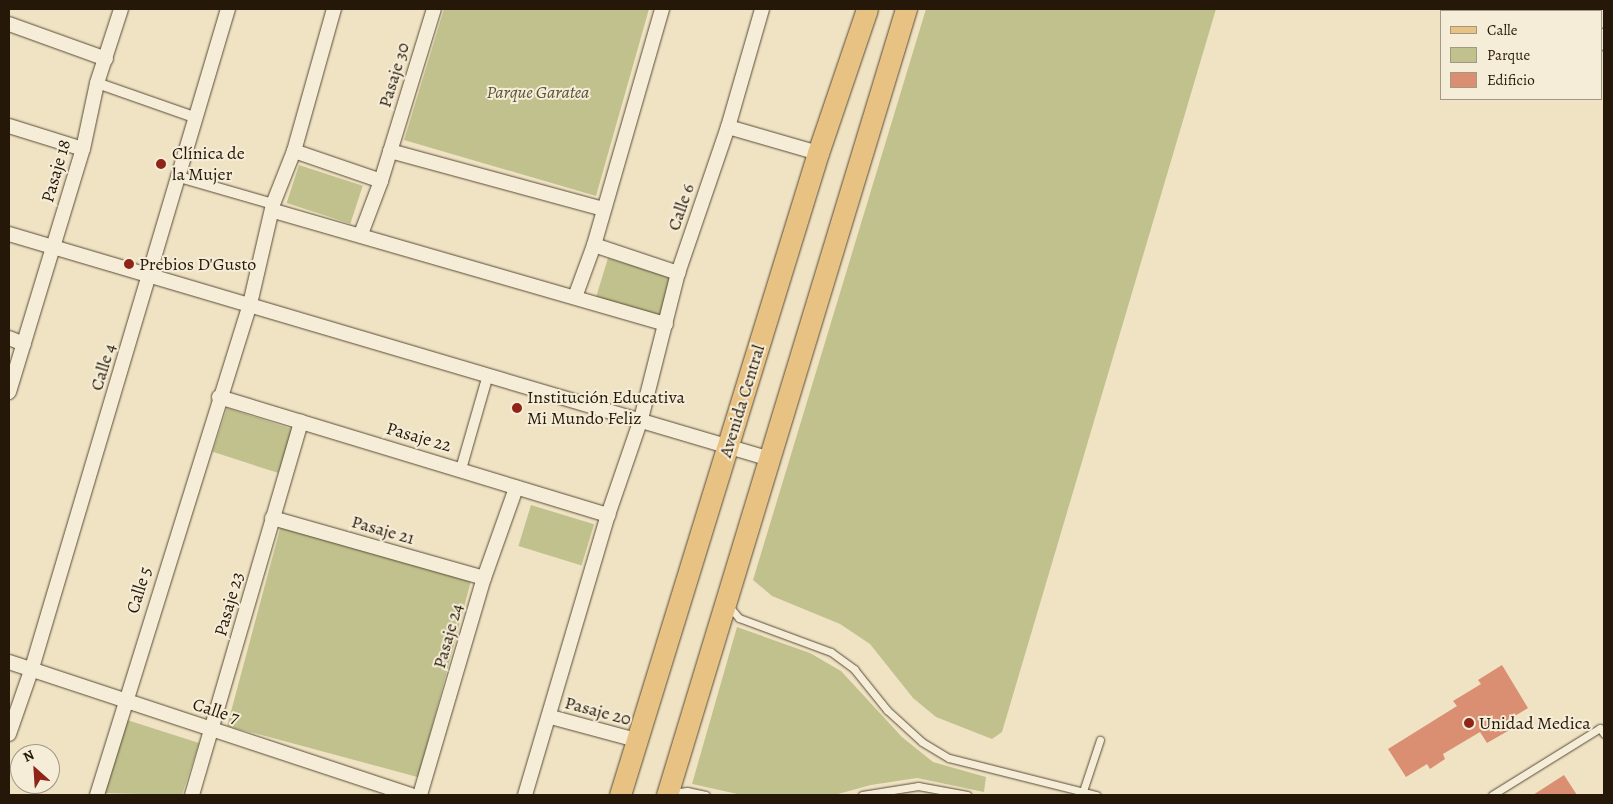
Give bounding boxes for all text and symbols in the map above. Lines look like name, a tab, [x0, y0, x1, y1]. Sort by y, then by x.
legend	[1440, 10, 1603, 100]
text: Calle	[1487, 20, 1517, 40]
street label: Pasaje 30	[374, 40, 414, 110]
text: Parque	[1487, 45, 1530, 65]
text: Edificio	[1487, 70, 1535, 90]
park label: Parque Garatea	[487, 81, 589, 103]
street label: Pasaje 18	[37, 137, 75, 205]
place label: Clínica de la Mujer	[172, 143, 245, 186]
marker: Clínica de la Mujer	[154, 157, 168, 171]
street label: Calle 6	[663, 181, 699, 233]
place label: Prebios D'Gusto	[139, 253, 256, 275]
marker: Prebios D'Gusto	[123, 258, 135, 270]
street label: Calle 4	[86, 341, 120, 393]
street label: Avenida Central	[715, 342, 769, 460]
place label: Institución Educativa Mi Mundo Feliz	[527, 387, 685, 429]
marker: Institución Educativa Mi Mundo Feliz	[511, 402, 523, 414]
street label: Pasaje 22	[384, 417, 454, 457]
street label: Pasaje 21	[349, 511, 417, 549]
street label: Calle 5	[122, 564, 156, 616]
street label: Pasaje 23	[210, 569, 248, 639]
street label: Pasaje 24	[428, 601, 468, 671]
street label: Pasaje 20	[562, 692, 634, 730]
street label: Calle 7	[190, 693, 242, 729]
place label: Unidad Medica	[1479, 712, 1591, 734]
marker: Unidad Medica	[1463, 717, 1475, 729]
north arrow	[10, 744, 60, 794]
text: N	[20, 745, 37, 767]

